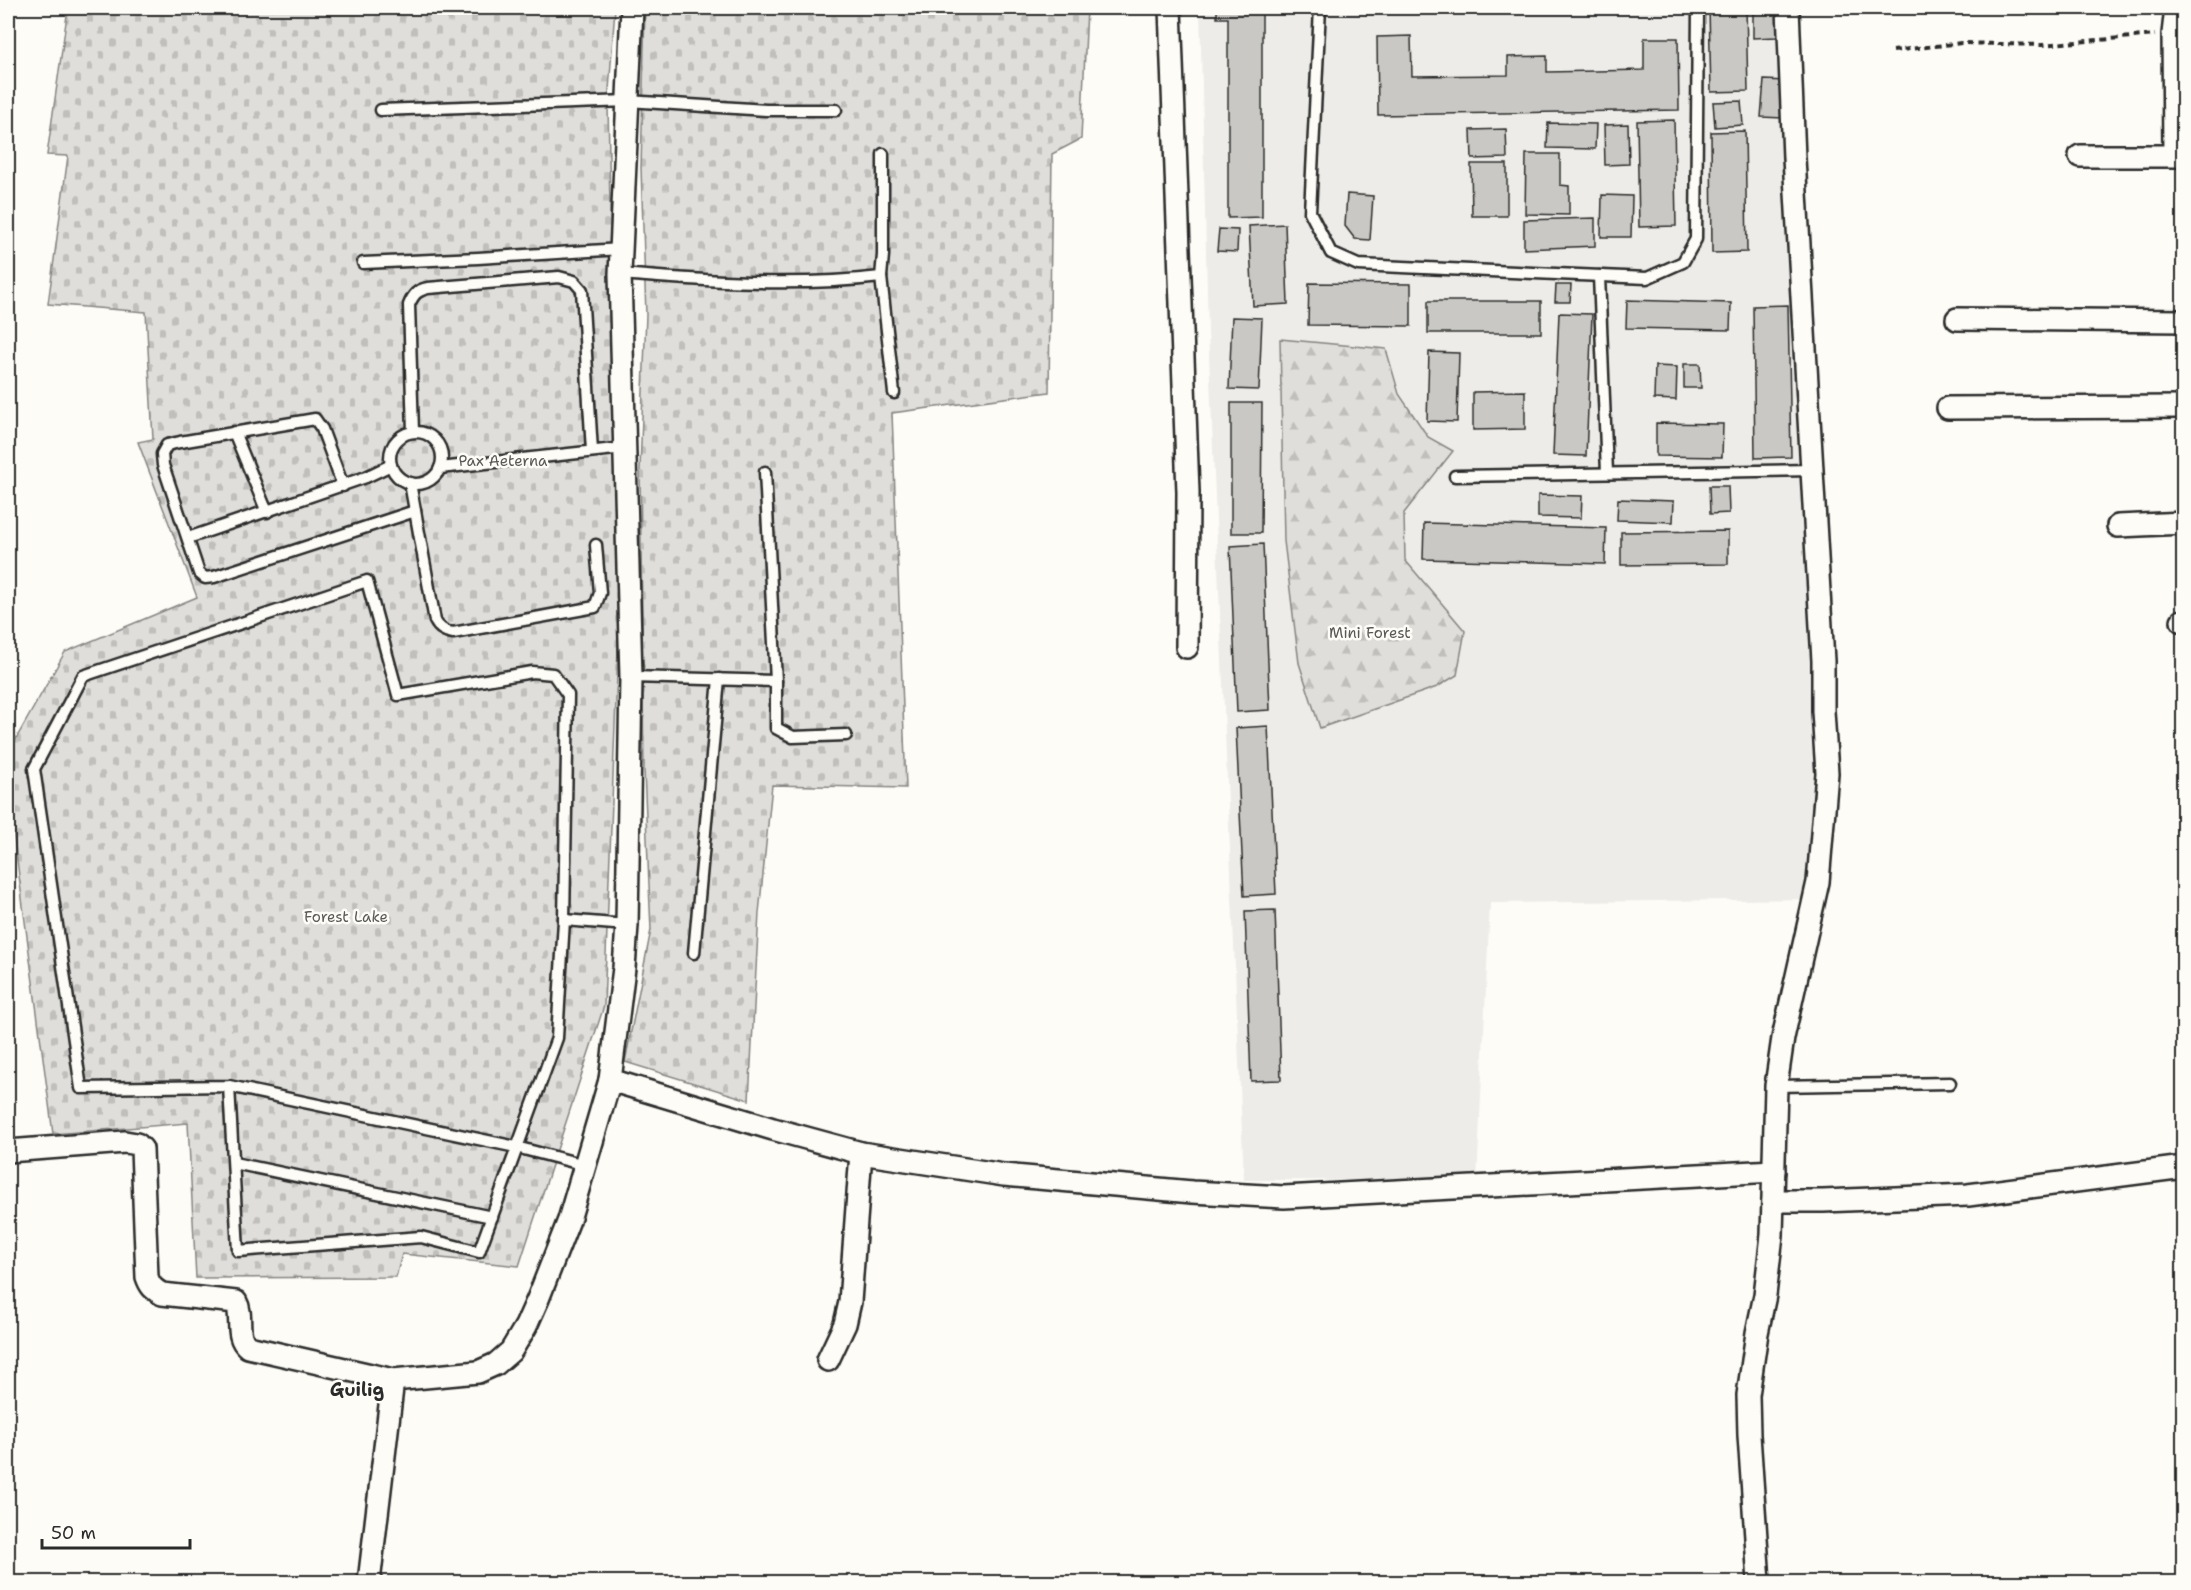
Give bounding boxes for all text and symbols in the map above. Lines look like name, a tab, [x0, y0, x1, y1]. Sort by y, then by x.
park label: Pax Aeterna	[459, 451, 548, 471]
park label: Mini Forest	[1329, 623, 1411, 643]
park label: Forest Lake	[304, 907, 388, 927]
district label: Guilig	[330, 1378, 385, 1402]
scale bar	[42, 1512, 190, 1550]
text: 50 m	[51, 1521, 96, 1545]

